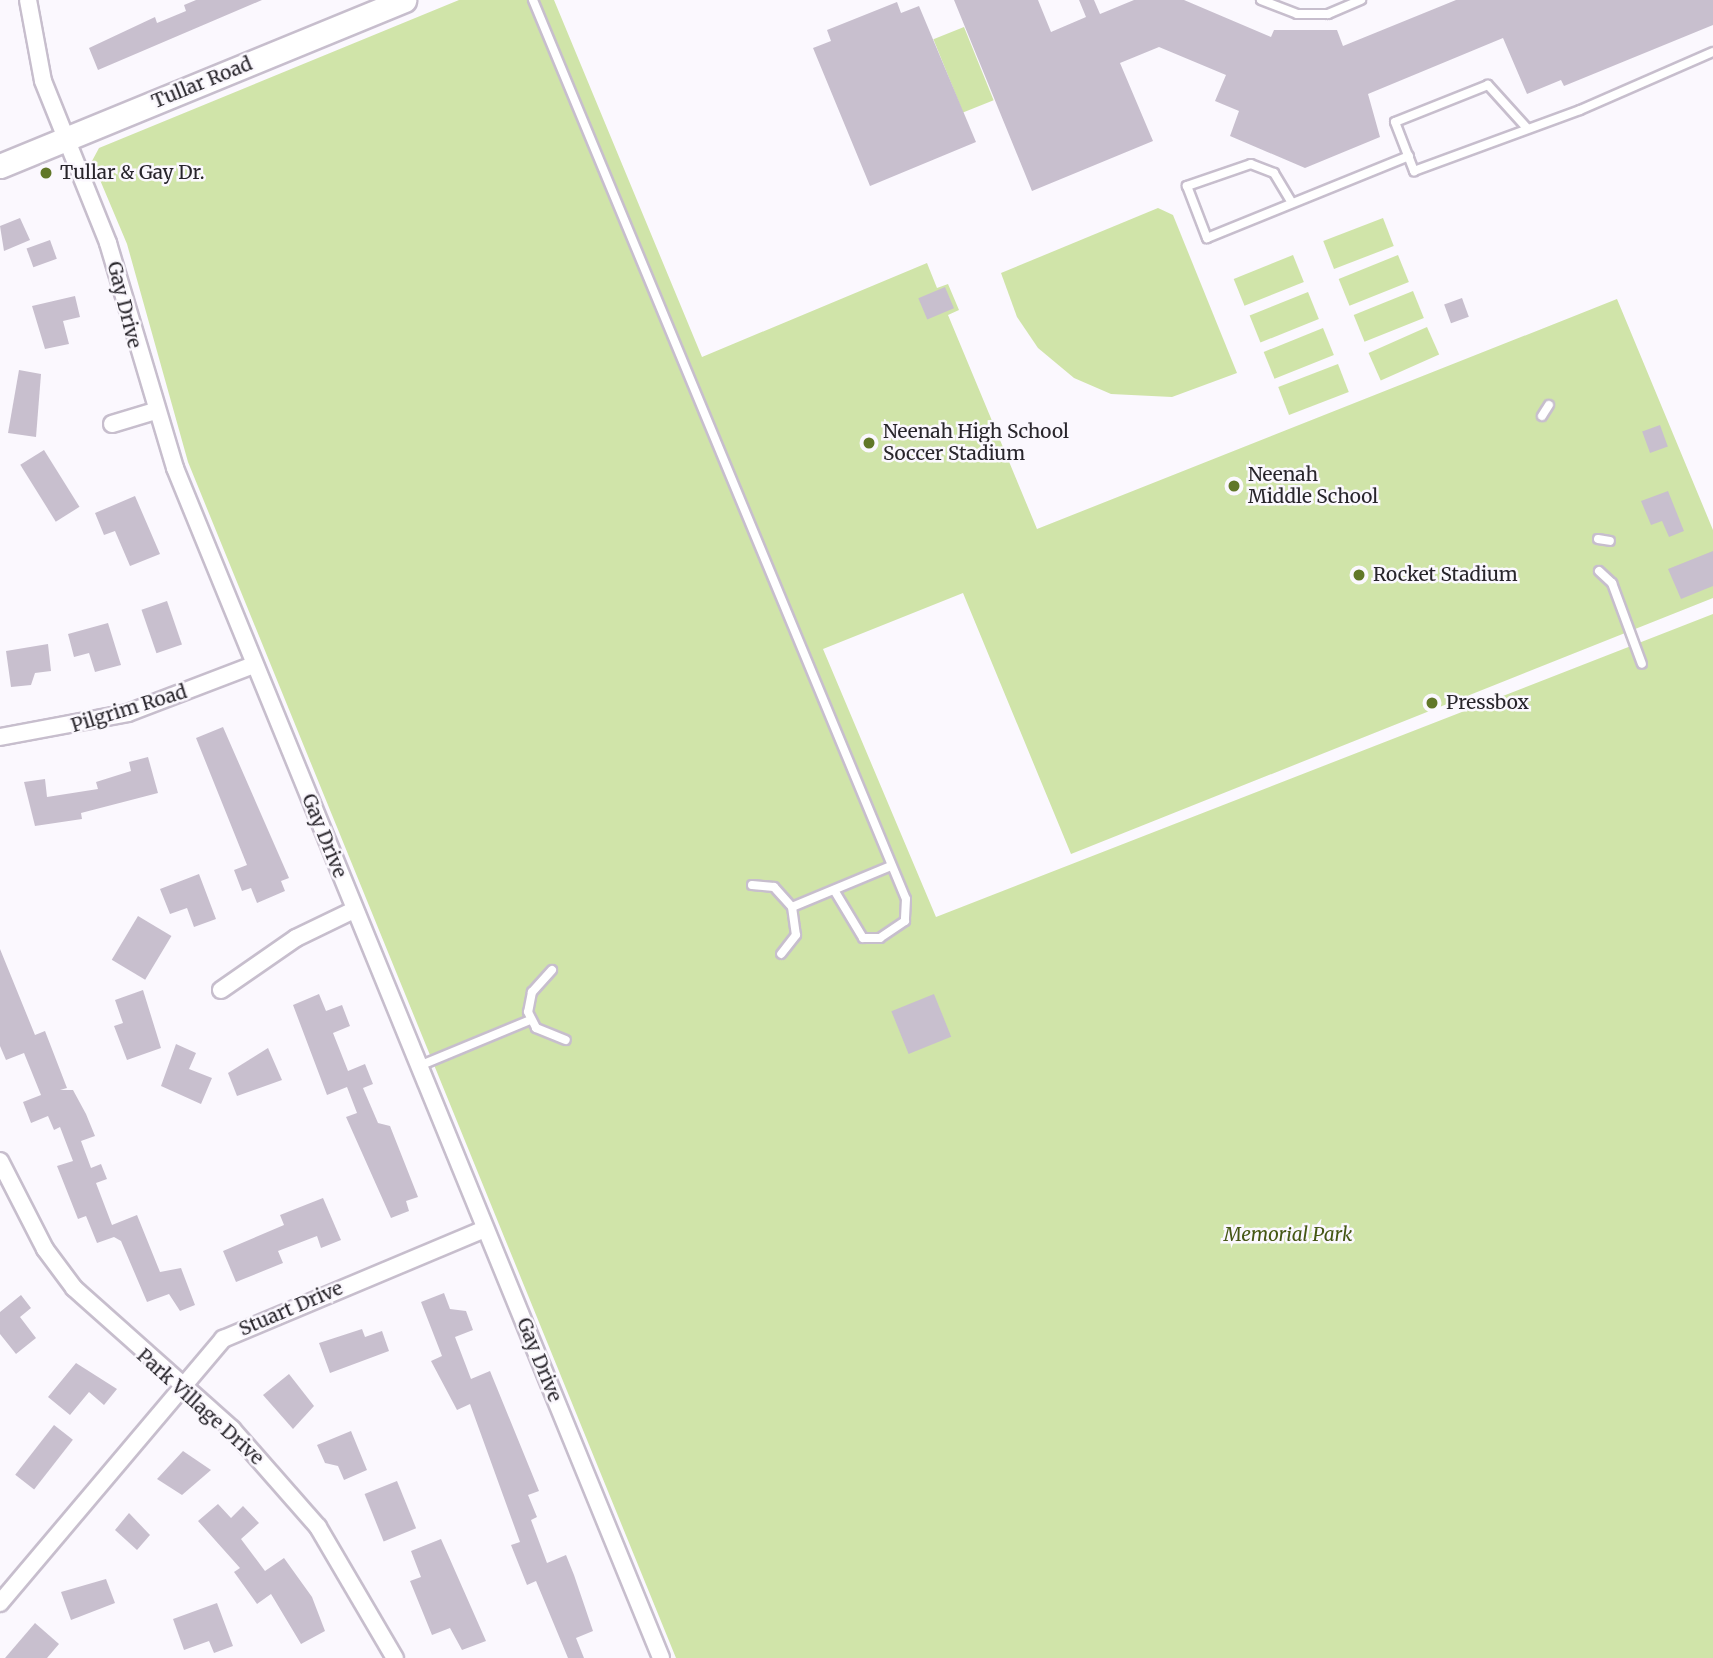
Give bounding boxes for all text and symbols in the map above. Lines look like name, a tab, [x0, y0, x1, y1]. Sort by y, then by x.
street label: Tullar Road	[149, 53, 255, 113]
place label: Tullar & Gay Dr.	[60, 162, 205, 184]
marker: Tullar & Gay Dr.	[38, 165, 54, 181]
street label: Gay Drive	[102, 259, 146, 351]
place label: Neenah High School Soccer Stadium	[883, 421, 1069, 465]
marker: Neenah High School Soccer Stadium	[861, 435, 877, 451]
place label: Neenah Middle School	[1248, 464, 1378, 508]
marker: Neenah Middle School	[1226, 478, 1242, 494]
place label: Rocket Stadium	[1373, 564, 1518, 586]
marker: Rocket Stadium	[1351, 567, 1367, 583]
street label: Pilgrim Road	[68, 681, 190, 737]
place label: Pressbox	[1446, 692, 1529, 714]
marker: Pressbox	[1424, 695, 1440, 711]
street label: Gay Drive	[297, 791, 351, 881]
park label: Memorial Park	[1224, 1224, 1352, 1246]
street label: Stuart Drive	[236, 1277, 346, 1341]
street label: Gay Drive	[512, 1315, 566, 1405]
street label: Park Village Drive	[132, 1344, 268, 1470]

